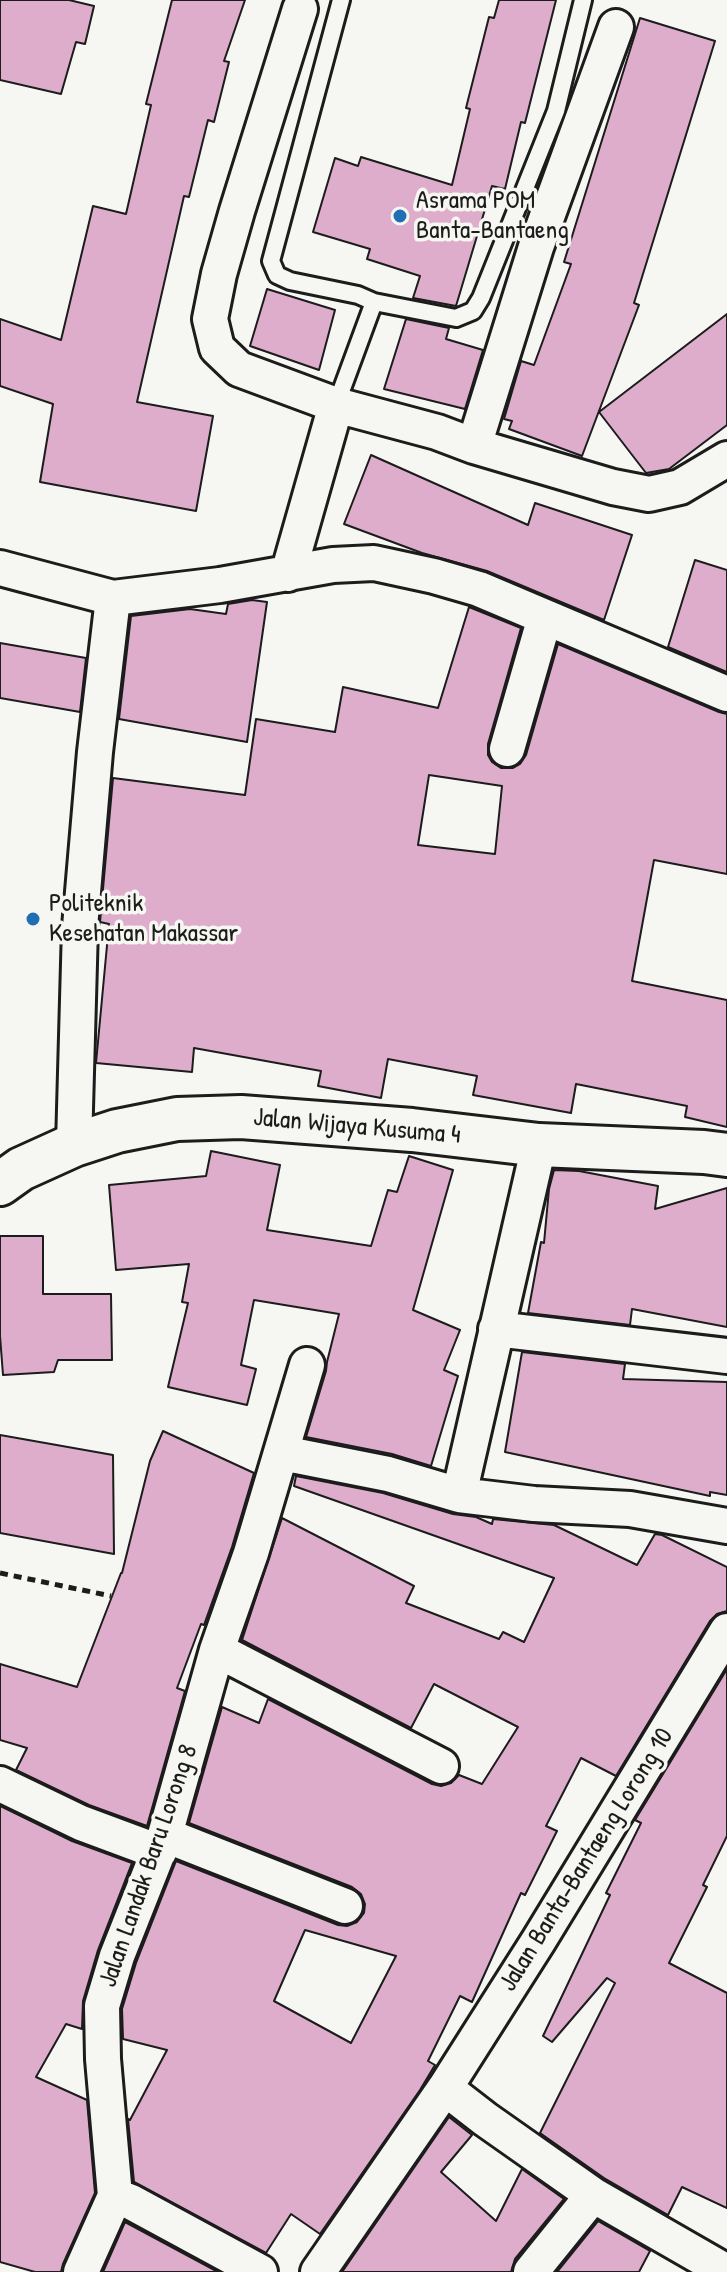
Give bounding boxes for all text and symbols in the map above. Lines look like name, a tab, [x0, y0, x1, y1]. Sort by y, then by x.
place label: Asrama POM Banta-Bantaeng	[416, 185, 569, 246]
marker: Asrama POM Banta-Bantaeng	[391, 207, 409, 225]
place label: Politeknik Kesehatan Makassar	[49, 888, 238, 950]
marker: Politeknik Kesehatan Makassar	[24, 910, 42, 928]
street label: Jalan Wijaya Kusuma 4	[252, 1102, 462, 1152]
street label: Jalan Banta-Bantaeng Lorong 10	[493, 1723, 681, 1997]
street label: Jalan Landak Baru Lorong 8	[93, 1741, 205, 1991]

